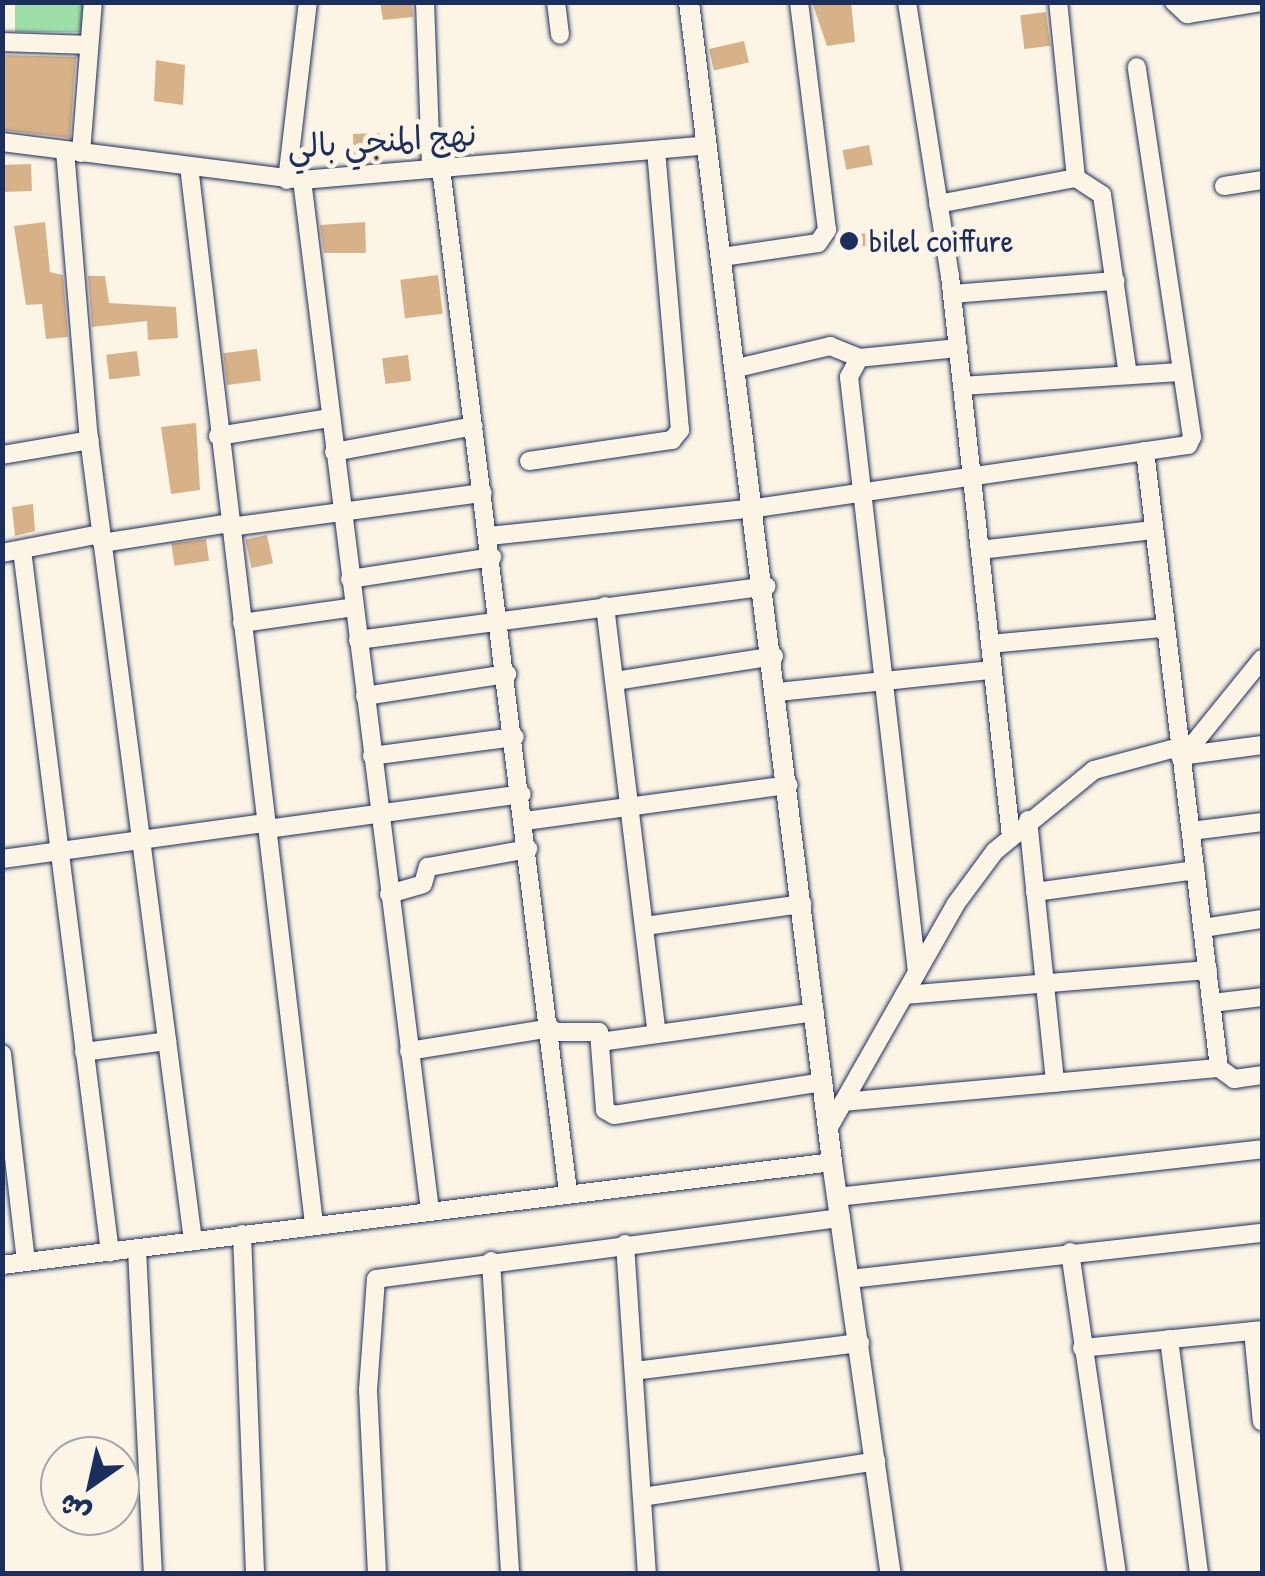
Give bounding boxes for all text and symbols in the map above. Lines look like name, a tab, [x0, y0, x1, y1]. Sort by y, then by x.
street label: نهج المنجي بالي	[286, 115, 478, 167]
place label: bilel coiffure	[869, 222, 1014, 260]
marker: bilel coiffure	[838, 230, 860, 252]
north arrow	[40, 1436, 140, 1536]
text: ش	[51, 1485, 98, 1534]

